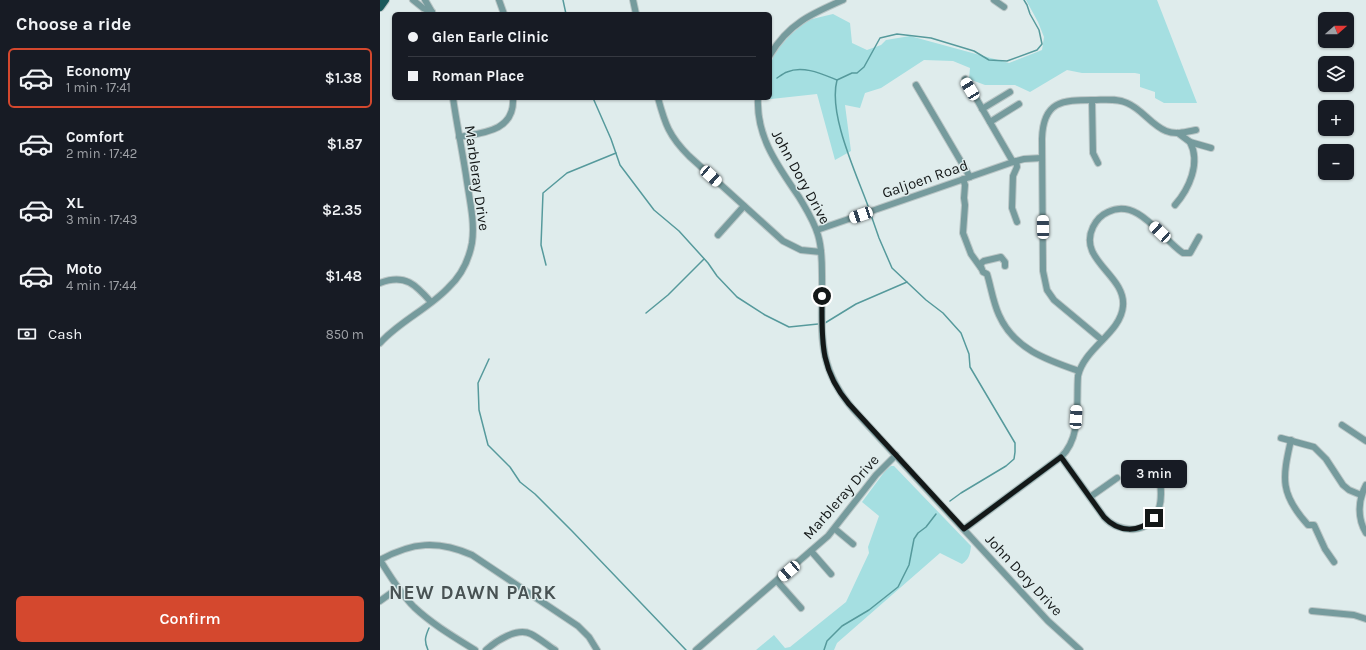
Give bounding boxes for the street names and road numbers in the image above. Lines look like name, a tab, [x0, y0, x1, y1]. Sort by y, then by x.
street label: Marbleray Drive	[461, 124, 493, 232]
street label: John Dory Drive	[768, 127, 834, 227]
street label: Galjoen Road	[880, 156, 970, 202]
street label: Marbleray Drive	[799, 451, 883, 543]
street label: John Dory Drive	[982, 530, 1066, 620]

